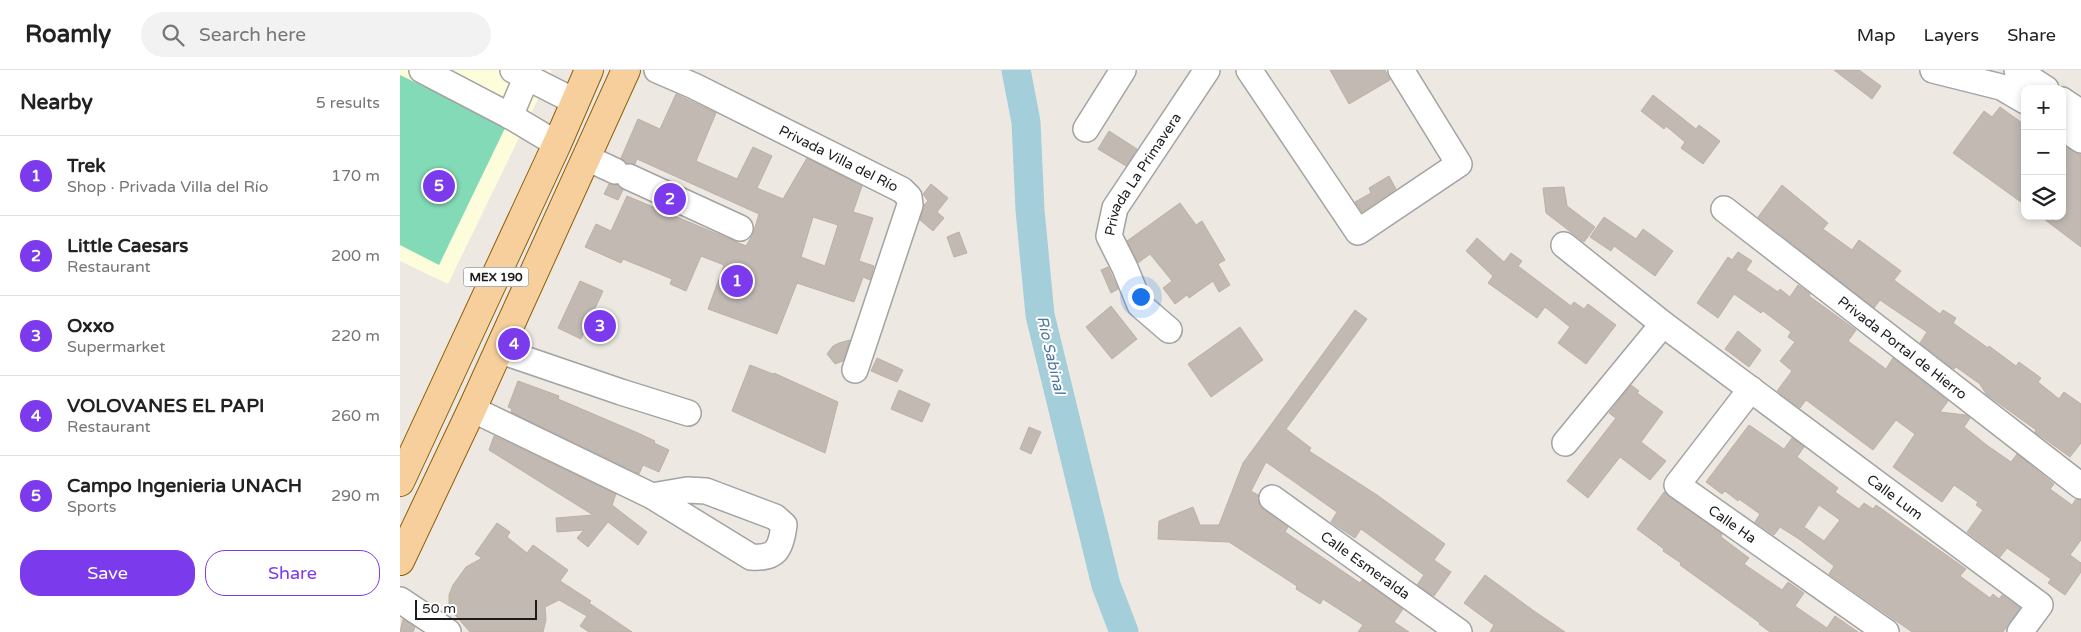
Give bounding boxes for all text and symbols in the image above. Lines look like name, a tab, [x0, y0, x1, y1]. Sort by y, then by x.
search box	[141, 12, 491, 57]
text: Roamly	[25, 20, 111, 49]
icon: search	[159, 21, 187, 49]
text: Search here	[199, 24, 306, 46]
text: Map	[1857, 24, 1896, 46]
text: Layers	[1924, 24, 1979, 46]
text: Share	[2007, 24, 2056, 46]
map controls	[2021, 85, 2066, 220]
button: +	[2021, 85, 2066, 130]
text: Nearby	[20, 90, 93, 115]
text: 5 results	[316, 93, 380, 113]
street label: Privada La Primavera	[1101, 110, 1185, 237]
street label: Privada Villa del Río	[776, 122, 901, 196]
button: −	[2021, 130, 2066, 175]
text: Trek	[67, 155, 106, 177]
text: 1	[31, 166, 41, 186]
text: 170 m	[331, 166, 380, 186]
pin: 5	[423, 167, 455, 205]
button: layers	[2021, 175, 2066, 220]
text: Shop · Privada Villa del Río	[67, 177, 269, 197]
pin: 2	[654, 180, 686, 218]
text: Little Caesars	[67, 235, 188, 257]
text: 2	[31, 246, 41, 266]
text: 200 m	[331, 246, 380, 266]
text: Restaurant	[67, 257, 151, 277]
pin: 1	[721, 262, 753, 300]
road number: MEX 190	[464, 268, 528, 286]
your location	[1128, 284, 1154, 310]
street label: Privada Portal de Hierro	[1834, 293, 1970, 403]
pin: 3	[584, 307, 616, 345]
water label: Río Sabinal	[1033, 314, 1069, 398]
text: Oxxo	[67, 315, 114, 337]
pin: 4	[498, 325, 530, 363]
text: 3	[31, 326, 41, 346]
text: 220 m	[331, 326, 380, 346]
text: Supermarket	[67, 337, 165, 357]
text: VOLOVANES EL PAPI	[67, 395, 264, 417]
text: 4	[31, 406, 41, 426]
text: 260 m	[331, 406, 380, 426]
text: Restaurant	[67, 417, 151, 437]
street label: Calle Lum	[1863, 471, 1926, 524]
text: Campo Ingenieria UNACH	[67, 475, 302, 497]
text: 5	[31, 486, 41, 506]
text: 290 m	[331, 486, 380, 506]
text: Sports	[67, 497, 116, 517]
street label: Calle Ha	[1705, 502, 1759, 547]
street label: Calle Esmeralda	[1317, 528, 1413, 603]
button: Save	[20, 550, 195, 596]
button: Share	[205, 550, 380, 596]
scale bar	[415, 597, 538, 620]
text: 50 m	[422, 600, 456, 617]

